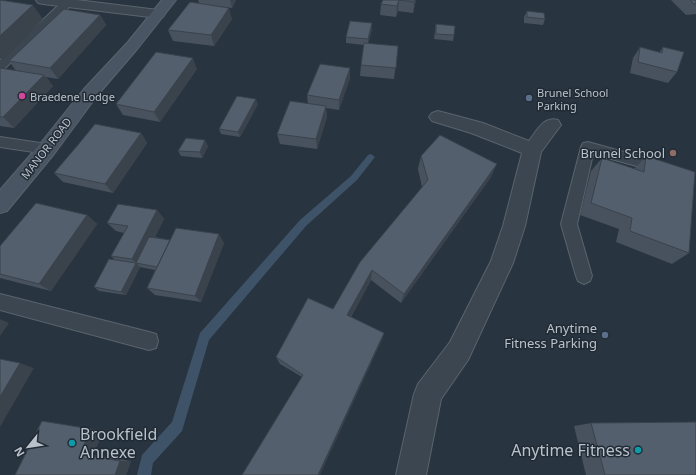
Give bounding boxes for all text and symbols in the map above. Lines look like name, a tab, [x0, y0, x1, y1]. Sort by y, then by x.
place label: Brunel School Parking	[537, 85, 608, 113]
place label: Braedene Lodge	[30, 89, 115, 104]
marker: Braedene Lodge	[17, 91, 27, 101]
marker: Brunel School Parking	[524, 93, 534, 103]
street label: MANOR ROAD	[17, 114, 75, 182]
place label: Brunel School	[581, 144, 665, 162]
marker: Brunel School	[668, 148, 678, 158]
place label: Anytime Fitness Parking	[504, 319, 597, 352]
marker: Anytime Fitness Parking	[600, 330, 610, 340]
place label: Brookfield Annexe	[80, 423, 157, 463]
north arrow	[8, 427, 48, 467]
marker: Brookfield Annexe	[67, 438, 77, 448]
place label: Anytime Fitness	[511, 439, 630, 461]
text: N	[10, 445, 28, 460]
marker: Anytime Fitness	[633, 445, 643, 455]

